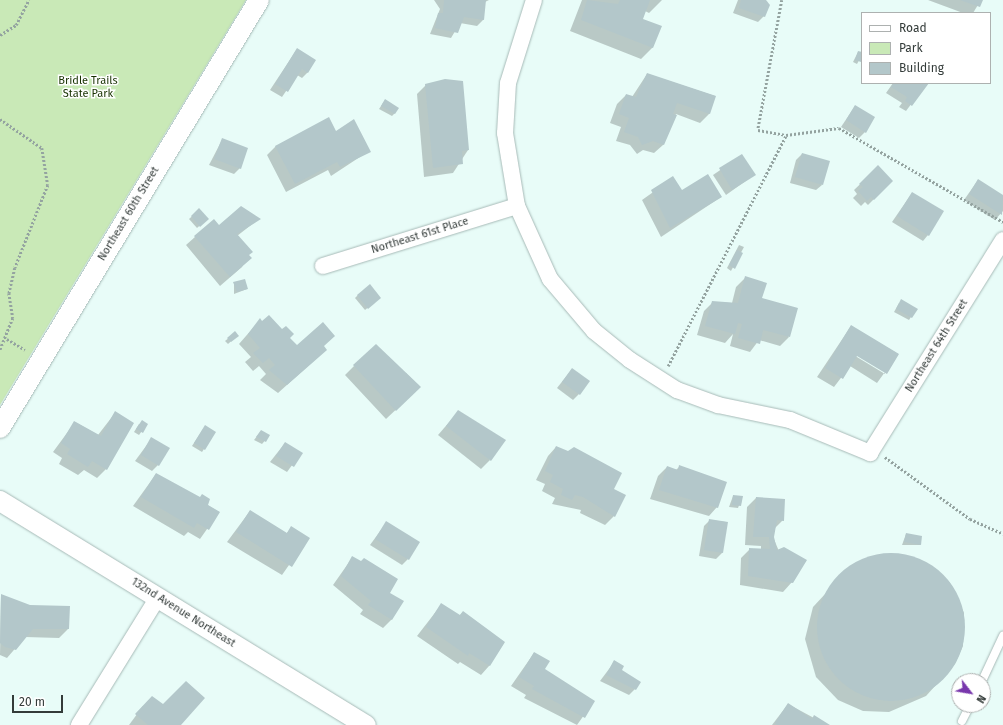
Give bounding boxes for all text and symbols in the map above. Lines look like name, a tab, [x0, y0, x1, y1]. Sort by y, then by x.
legend	[861, 12, 991, 84]
text: Road	[899, 21, 927, 35]
text: Park	[899, 41, 923, 55]
text: Building	[899, 61, 944, 75]
park label: Bridle Trails State Park	[58, 75, 118, 101]
street label: Northeast 60th Street	[96, 165, 162, 263]
street label: Northeast 61st Place	[370, 215, 470, 257]
street label: Northeast 64th Street	[903, 297, 971, 395]
street label: 132nd Avenue Northeast	[128, 575, 238, 651]
north arrow	[951, 673, 991, 713]
scale bar	[14, 687, 65, 713]
text: N	[973, 692, 988, 705]
text: 20 m	[19, 695, 45, 709]

